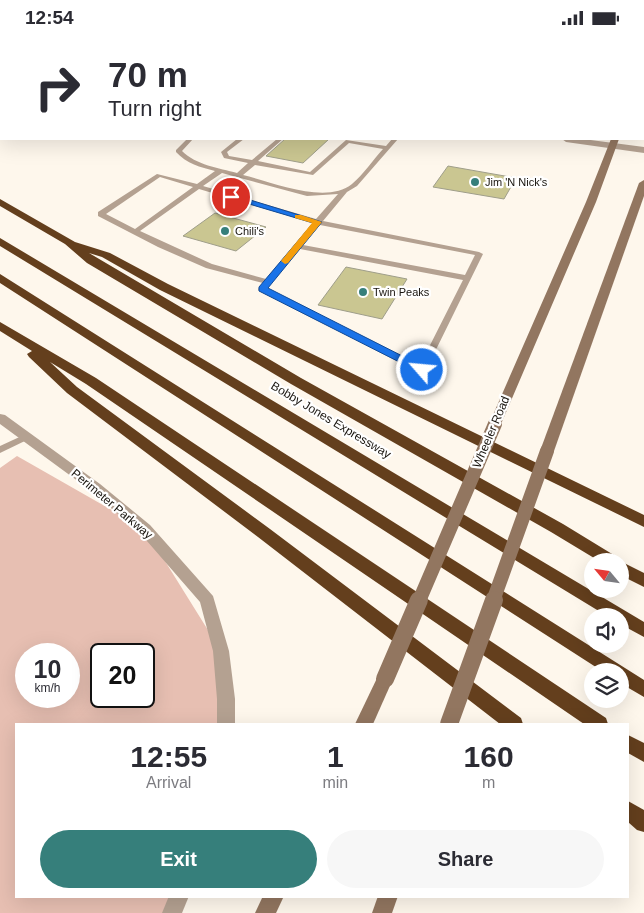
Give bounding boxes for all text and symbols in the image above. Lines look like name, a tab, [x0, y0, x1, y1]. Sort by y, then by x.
text: 12:54	[25, 7, 74, 28]
icon: right	[25, 55, 90, 120]
text: 70 m	[108, 55, 188, 94]
text: Turn right	[108, 96, 201, 121]
pin	[210, 176, 252, 218]
marker: Jim 'N Nick's	[469, 176, 481, 188]
place label: Jim 'N Nick's	[485, 176, 548, 188]
icon: arrive	[217, 183, 245, 211]
marker: Chili's	[219, 225, 231, 237]
place label: Chili's	[235, 225, 264, 237]
marker: Twin Peaks	[357, 286, 369, 298]
place label: Twin Peaks	[373, 286, 430, 298]
position arrow	[395, 343, 447, 395]
street label: Bobby Jones Expressway	[269, 379, 393, 461]
street label: Wheeler Road	[470, 394, 512, 470]
street label: Perimeter Parkway	[69, 466, 155, 542]
north arrow	[584, 553, 629, 597]
map controls	[584, 553, 629, 708]
button: sound	[584, 608, 629, 653]
speed limit sign: 20	[90, 643, 155, 708]
text: 10	[34, 655, 61, 683]
button: layers	[584, 663, 629, 708]
text: km/h	[34, 681, 61, 695]
text: 12:55	[130, 740, 207, 773]
text: 1	[327, 740, 344, 773]
text: 160	[464, 740, 514, 773]
text: Arrival	[146, 774, 191, 791]
text: min	[322, 774, 348, 791]
text: m	[482, 774, 495, 791]
button: Exit	[40, 830, 317, 888]
button: Share	[327, 830, 604, 888]

